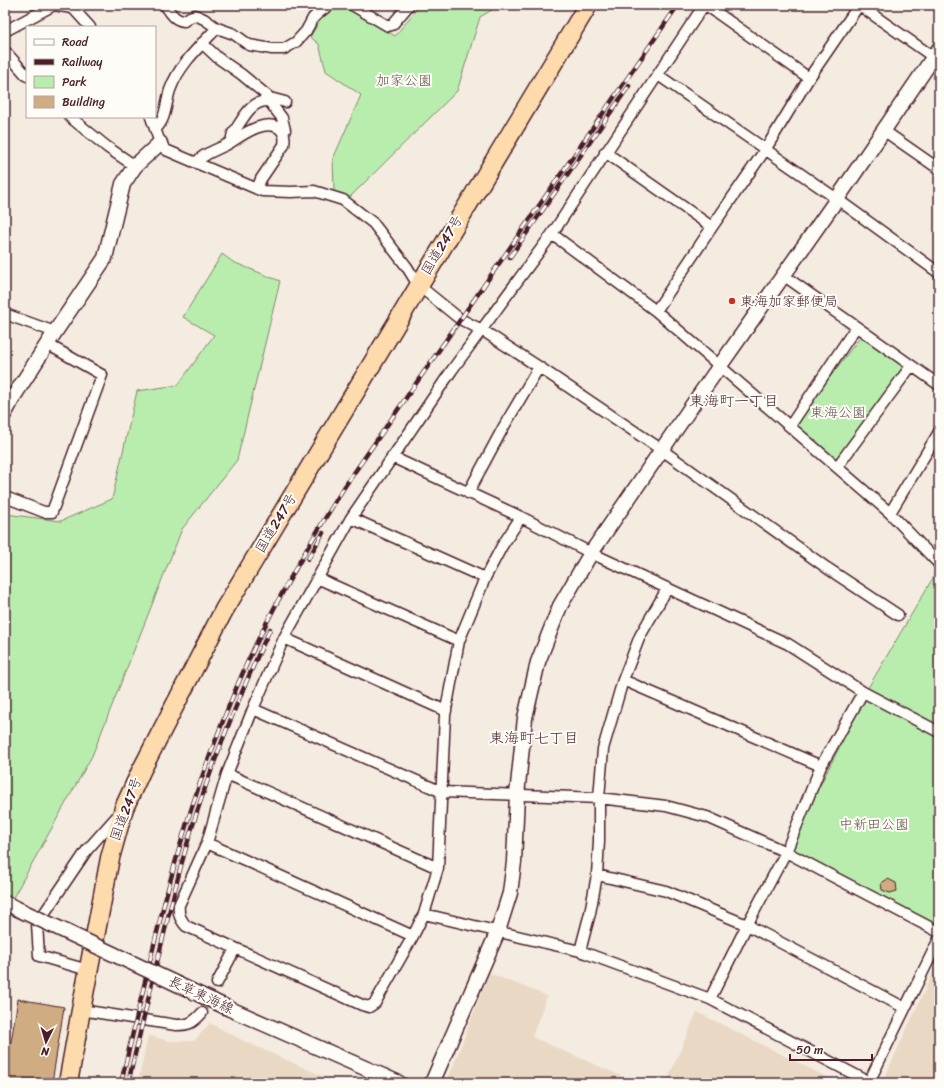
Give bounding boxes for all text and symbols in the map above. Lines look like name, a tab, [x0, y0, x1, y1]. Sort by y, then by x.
legend	[26, 26, 156, 118]
text: Road	[62, 31, 89, 53]
text: Railway	[62, 51, 103, 73]
park label: 加家公園	[376, 68, 432, 93]
text: Park	[62, 71, 87, 93]
text: Building	[62, 91, 105, 113]
street label: 国道247号	[414, 210, 470, 280]
place label: 東海加家郵便局	[740, 289, 838, 314]
marker: 東海加家郵便局	[727, 296, 737, 306]
district label: 東海町一丁目	[689, 388, 779, 414]
park label: 東海公園	[810, 400, 866, 425]
street label: 国道247号	[248, 488, 304, 558]
district label: 東海町七丁目	[489, 725, 579, 751]
street label: 国道247号	[103, 773, 149, 845]
park label: 中新田公園	[839, 812, 909, 837]
street label: 長草東海線	[164, 969, 238, 1021]
north arrow	[26, 1022, 66, 1062]
scale bar	[790, 1036, 872, 1062]
text: 50 m	[796, 1039, 823, 1061]
text: N	[40, 1042, 51, 1061]

